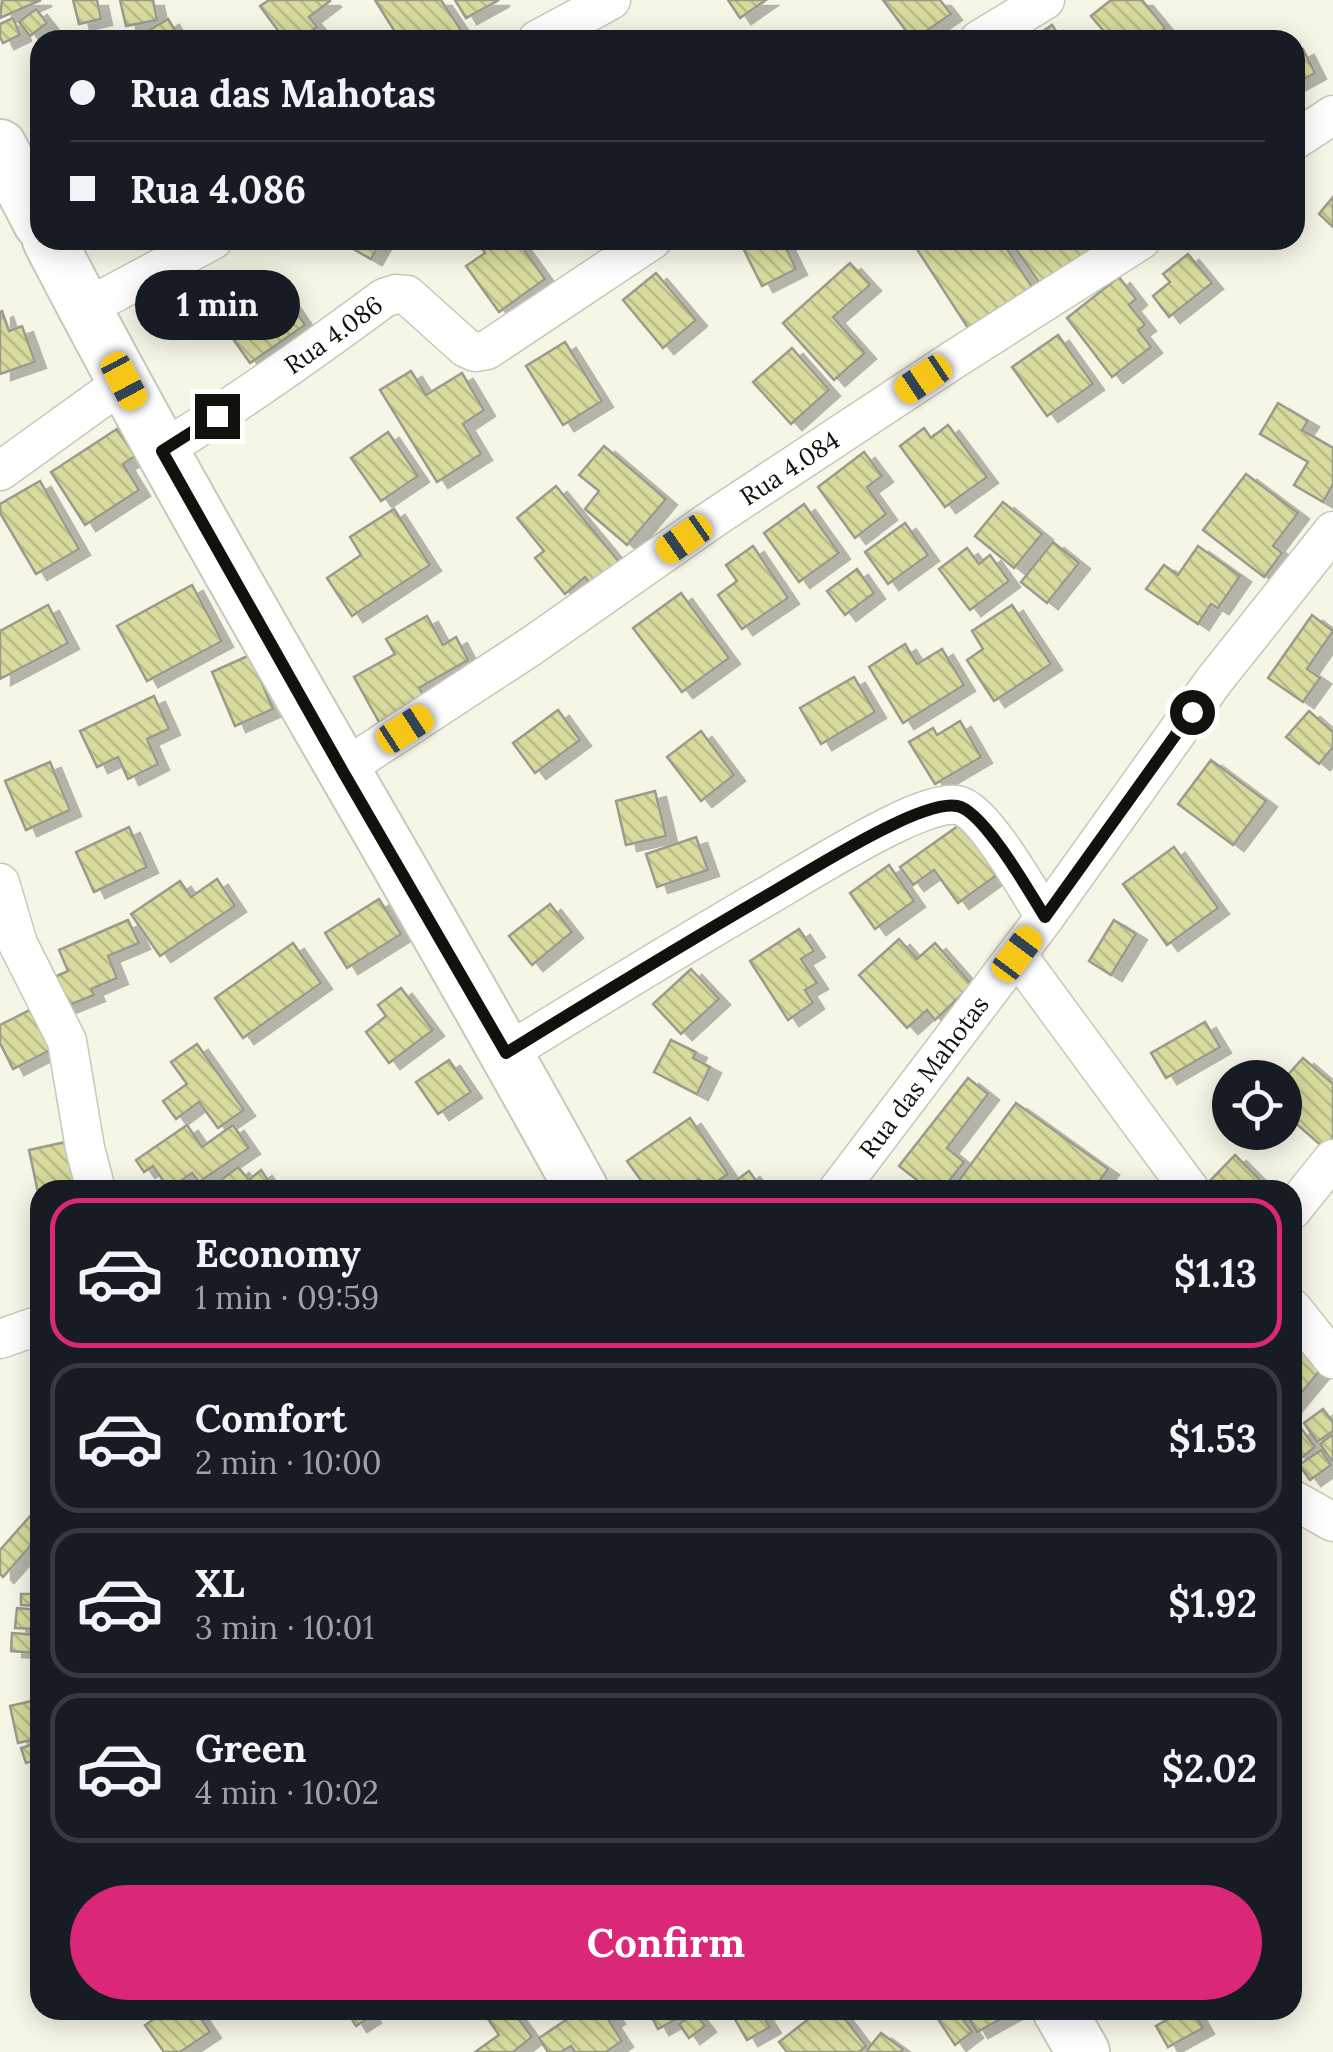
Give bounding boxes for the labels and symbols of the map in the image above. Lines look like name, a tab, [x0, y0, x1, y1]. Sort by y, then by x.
callout: 1 min	[134, 271, 300, 341]
street label: Rua 4.086	[278, 289, 389, 381]
car	[97, 347, 151, 415]
car	[890, 350, 956, 408]
route end	[195, 394, 240, 439]
street label: Rua 4.084	[734, 424, 845, 512]
car	[651, 510, 717, 568]
route start	[1170, 690, 1215, 735]
car	[372, 700, 438, 758]
car	[987, 921, 1047, 987]
street label: Rua das Mahotas	[852, 989, 996, 1165]

